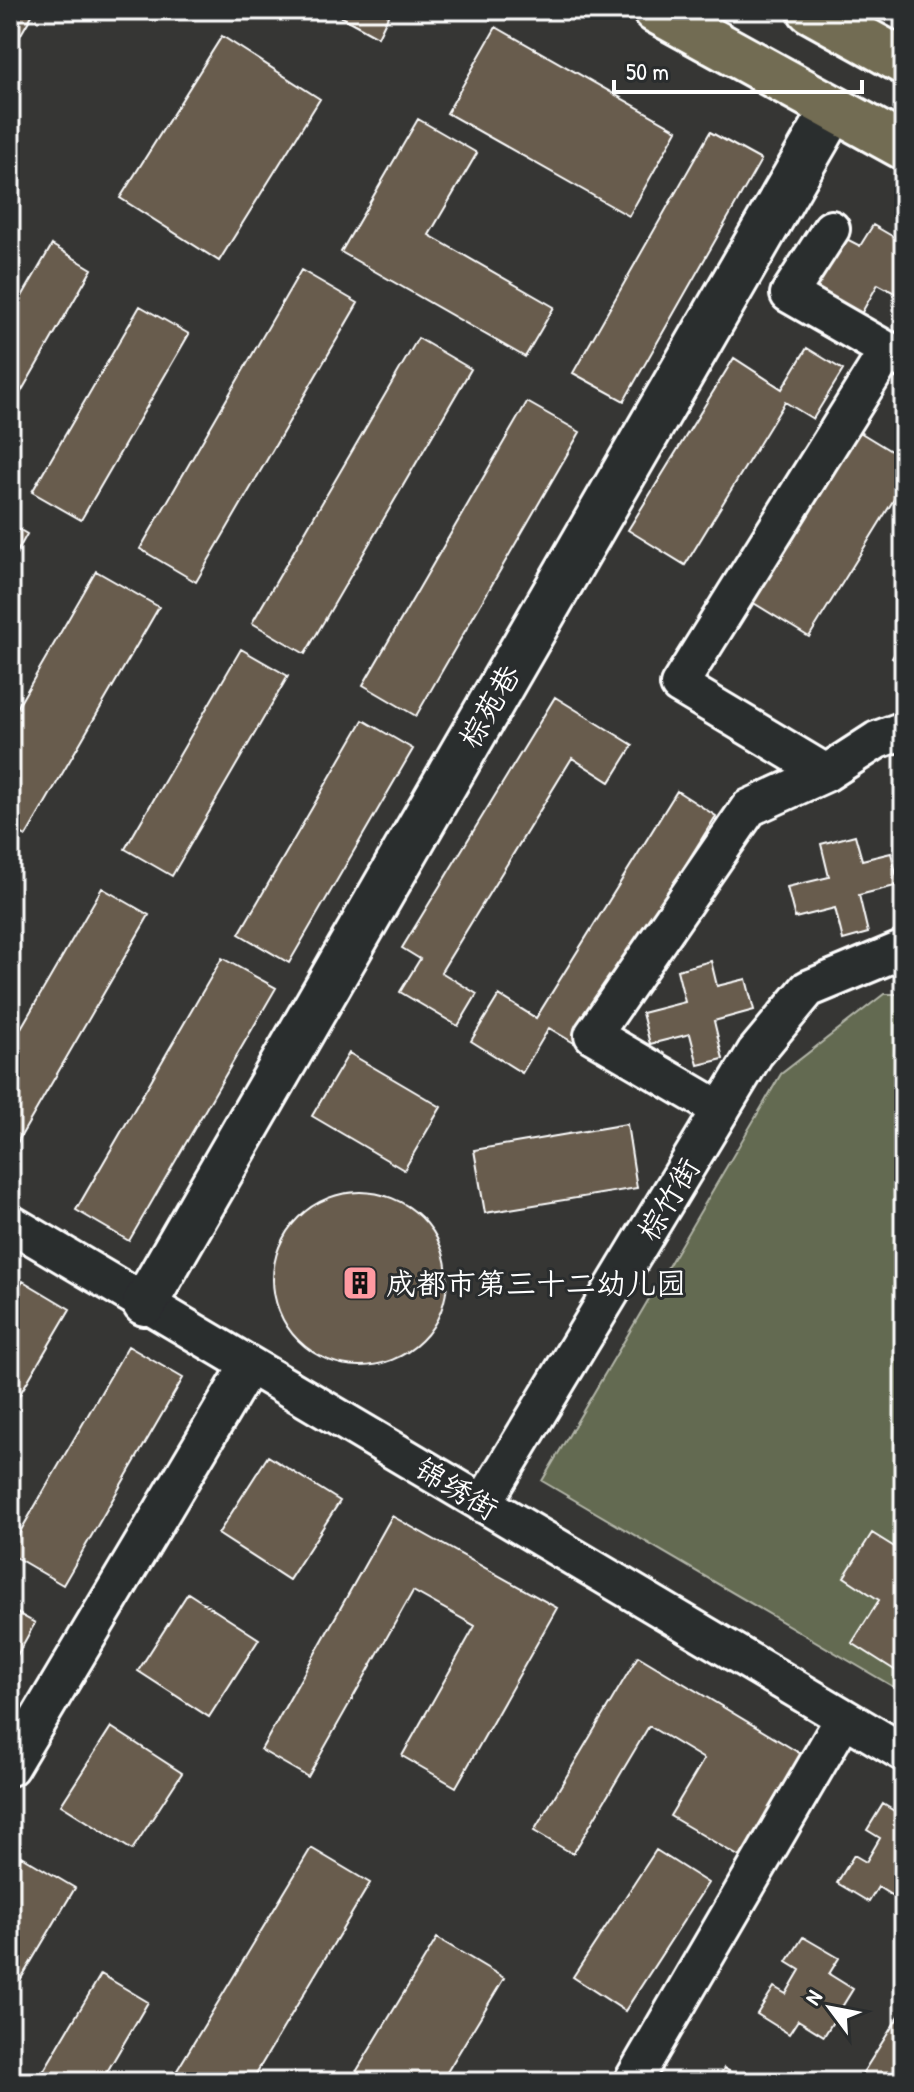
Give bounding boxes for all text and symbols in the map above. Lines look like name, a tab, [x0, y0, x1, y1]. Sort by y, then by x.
scale bar	[614, 44, 862, 94]
text: 50 m	[626, 55, 669, 87]
street label: 棕苑巷	[449, 657, 529, 755]
street label: 棕竹街	[628, 1150, 708, 1248]
place label: 成都市第三十二幼儿园	[386, 1263, 686, 1303]
building icon: 成都市第三十二幼儿园	[341, 1264, 379, 1302]
street label: 锦绣街	[408, 1448, 506, 1528]
north arrow	[790, 1968, 870, 2048]
text: N	[797, 1984, 829, 2010]

